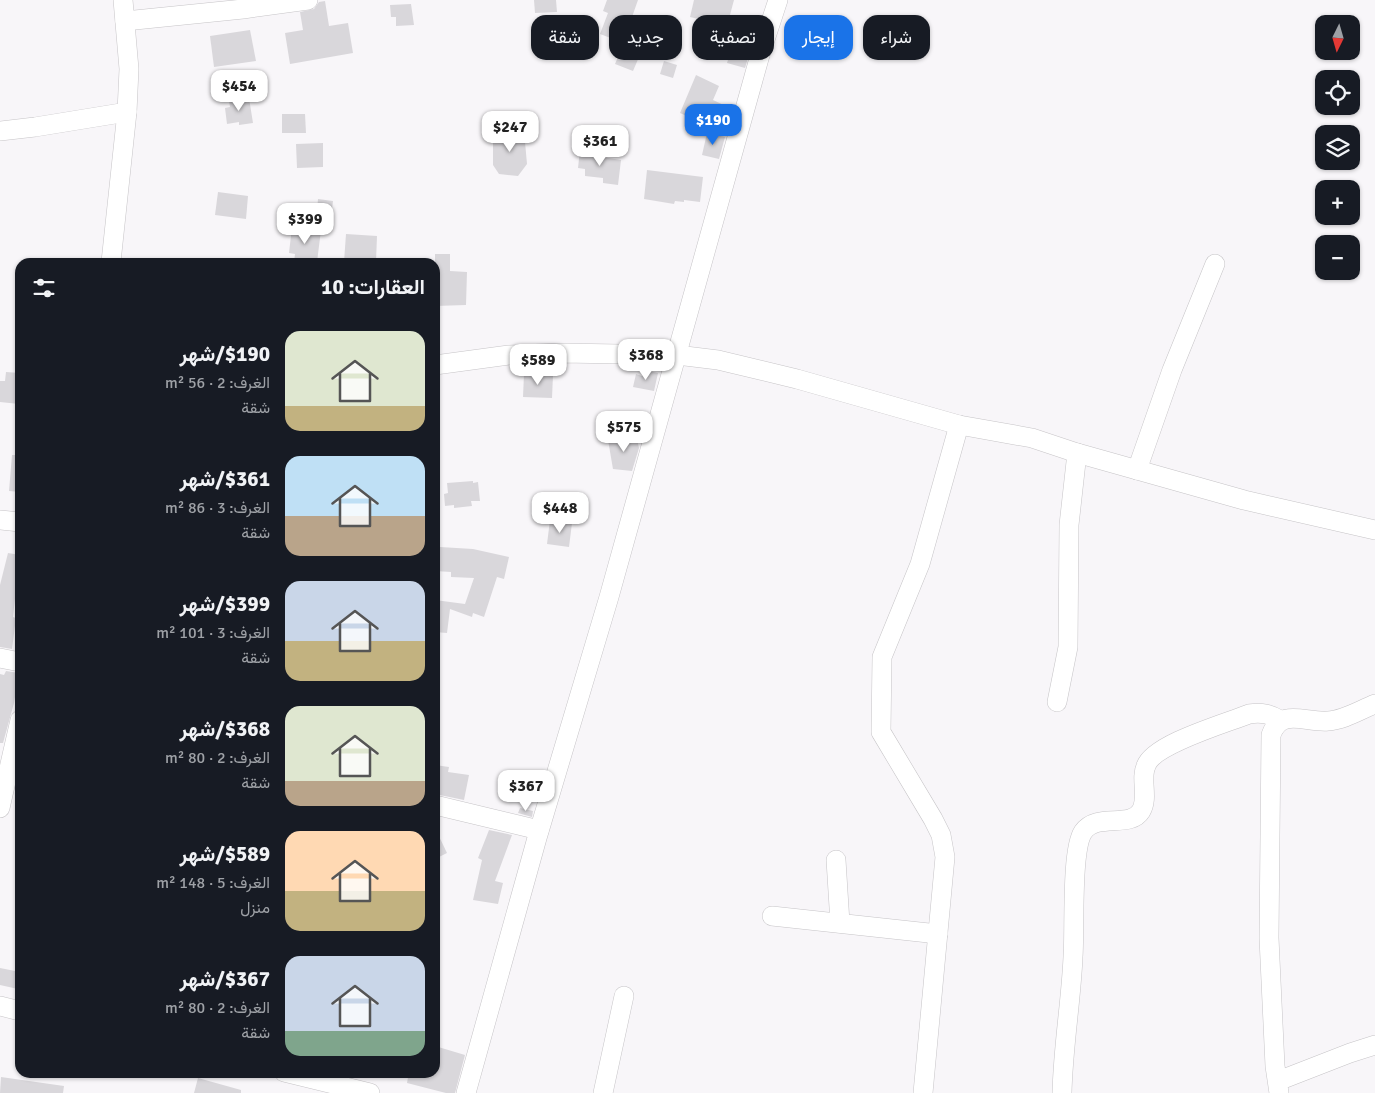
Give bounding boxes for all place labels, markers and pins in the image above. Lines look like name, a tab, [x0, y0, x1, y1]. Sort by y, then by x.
pin: $454	[209, 70, 269, 112]
pin: $190	[683, 104, 743, 146]
pin: $247	[480, 110, 540, 153]
pin: $361	[570, 124, 630, 167]
pin: $399	[275, 202, 335, 245]
pin: $368	[616, 338, 676, 381]
pin: $589	[508, 344, 568, 386]
pin: $575	[594, 410, 654, 453]
pin: $448	[530, 492, 590, 534]
pin: $367	[496, 770, 556, 812]

